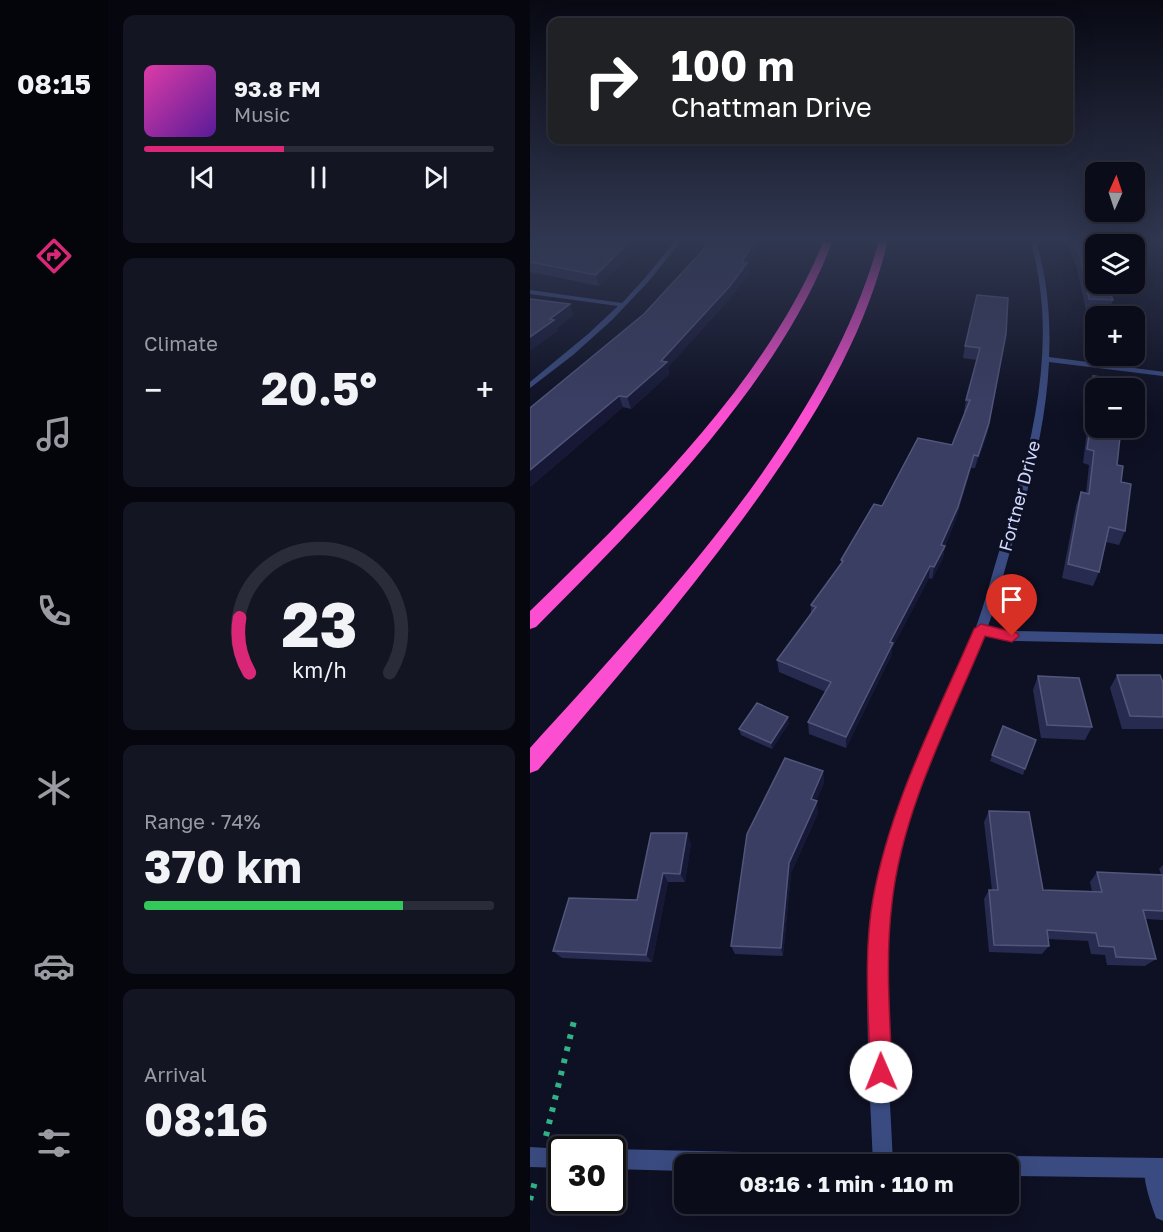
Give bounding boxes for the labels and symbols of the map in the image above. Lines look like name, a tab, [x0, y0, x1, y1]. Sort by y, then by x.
north arrow	[1085, 162, 1145, 222]
street label: Fortner Drive	[994, 438, 1044, 553]
pin	[986, 574, 1037, 636]
position arrow	[849, 1040, 913, 1104]
speed limit sign: 30	[548, 1136, 626, 1214]

